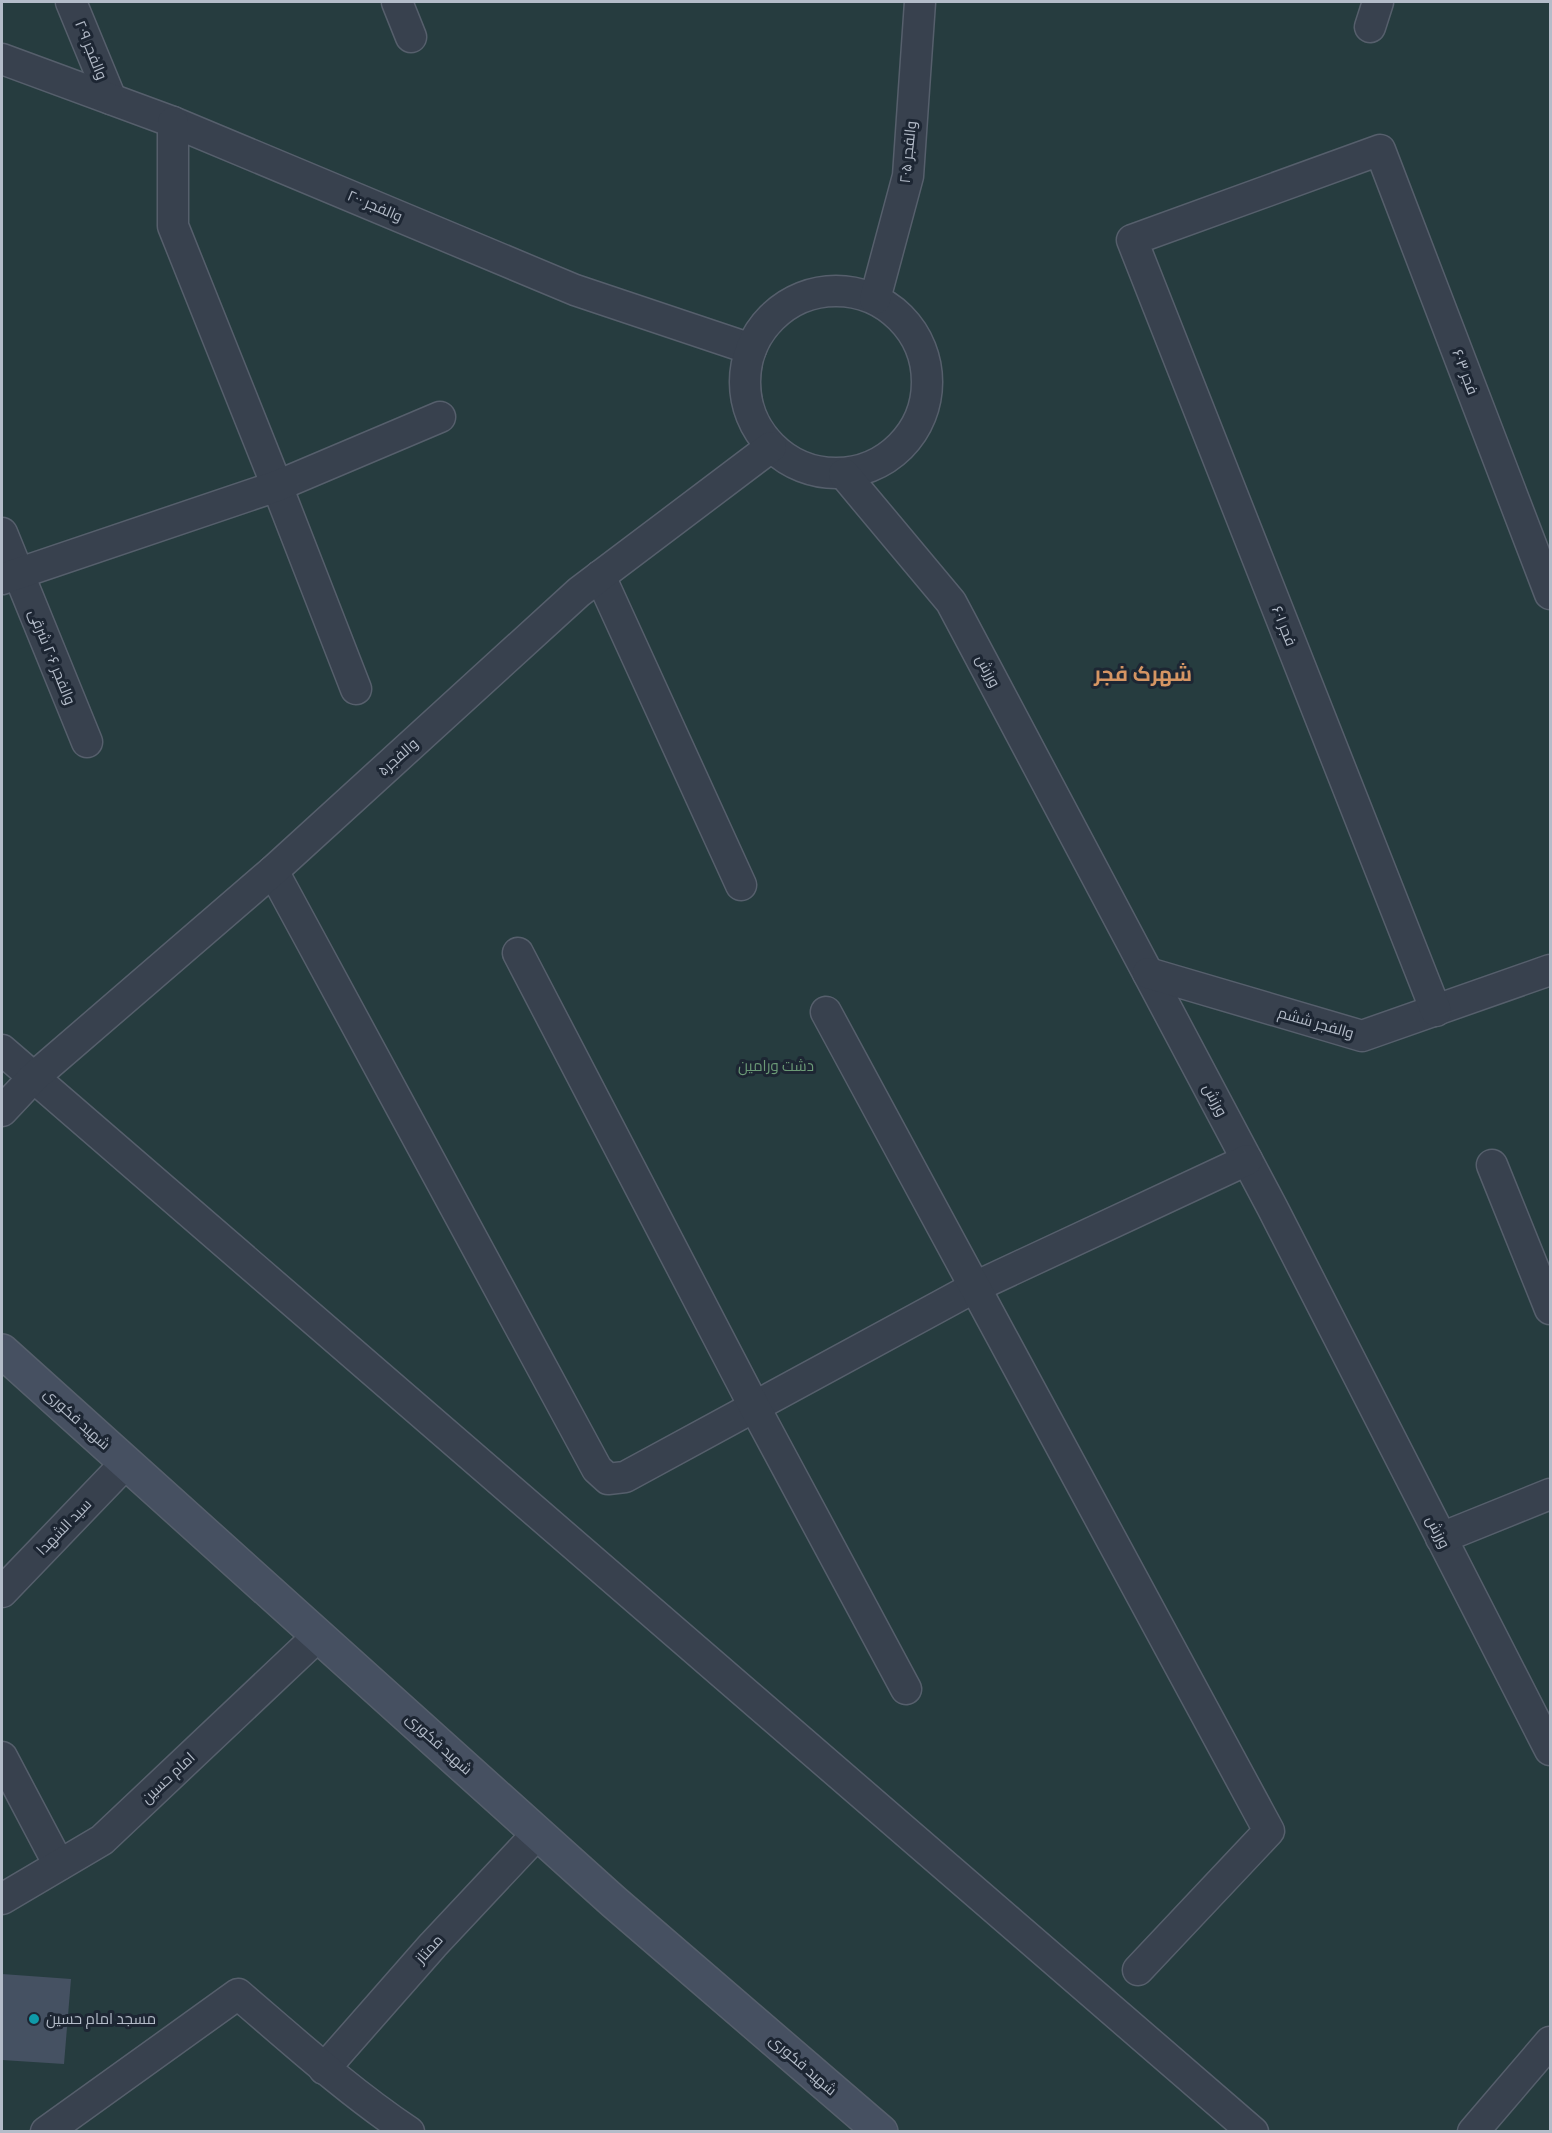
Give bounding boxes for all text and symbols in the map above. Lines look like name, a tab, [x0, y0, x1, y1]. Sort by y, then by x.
street label: والفجر ۲۰۹	[71, 18, 111, 82]
street label: والفجر ۲۰۵	[896, 120, 920, 184]
street label: والفجر ۲۰۰	[345, 186, 405, 226]
street label: فجر ۶۰۳	[1448, 347, 1482, 397]
street label: فجر ۶۰۱	[1268, 603, 1300, 649]
street label: والفجر ۲۰۶ شرقی	[24, 607, 79, 708]
street label: ورزش	[971, 652, 1004, 691]
district label: شهرک فجر	[1093, 662, 1192, 687]
street label: والفجر۵	[374, 734, 422, 780]
street label: والفجر ششم	[1276, 1004, 1356, 1043]
park label: دشت ورامین	[738, 1057, 814, 1076]
street label: ورزش	[1198, 1081, 1231, 1120]
street label: شهید فکوری	[39, 1384, 114, 1454]
street label: سید الشهدا	[33, 1495, 96, 1560]
street label: ورزش	[1421, 1513, 1454, 1552]
street label: شهید فکوری	[401, 1709, 476, 1779]
street label: امام حسین	[137, 1749, 199, 1808]
street label: ممتاز	[411, 1931, 447, 1968]
place label: مسجد امام حسین	[46, 2010, 156, 2029]
marker: مسجد امام حسین	[27, 2012, 41, 2026]
street label: شهید فکوری	[765, 2031, 840, 2100]

